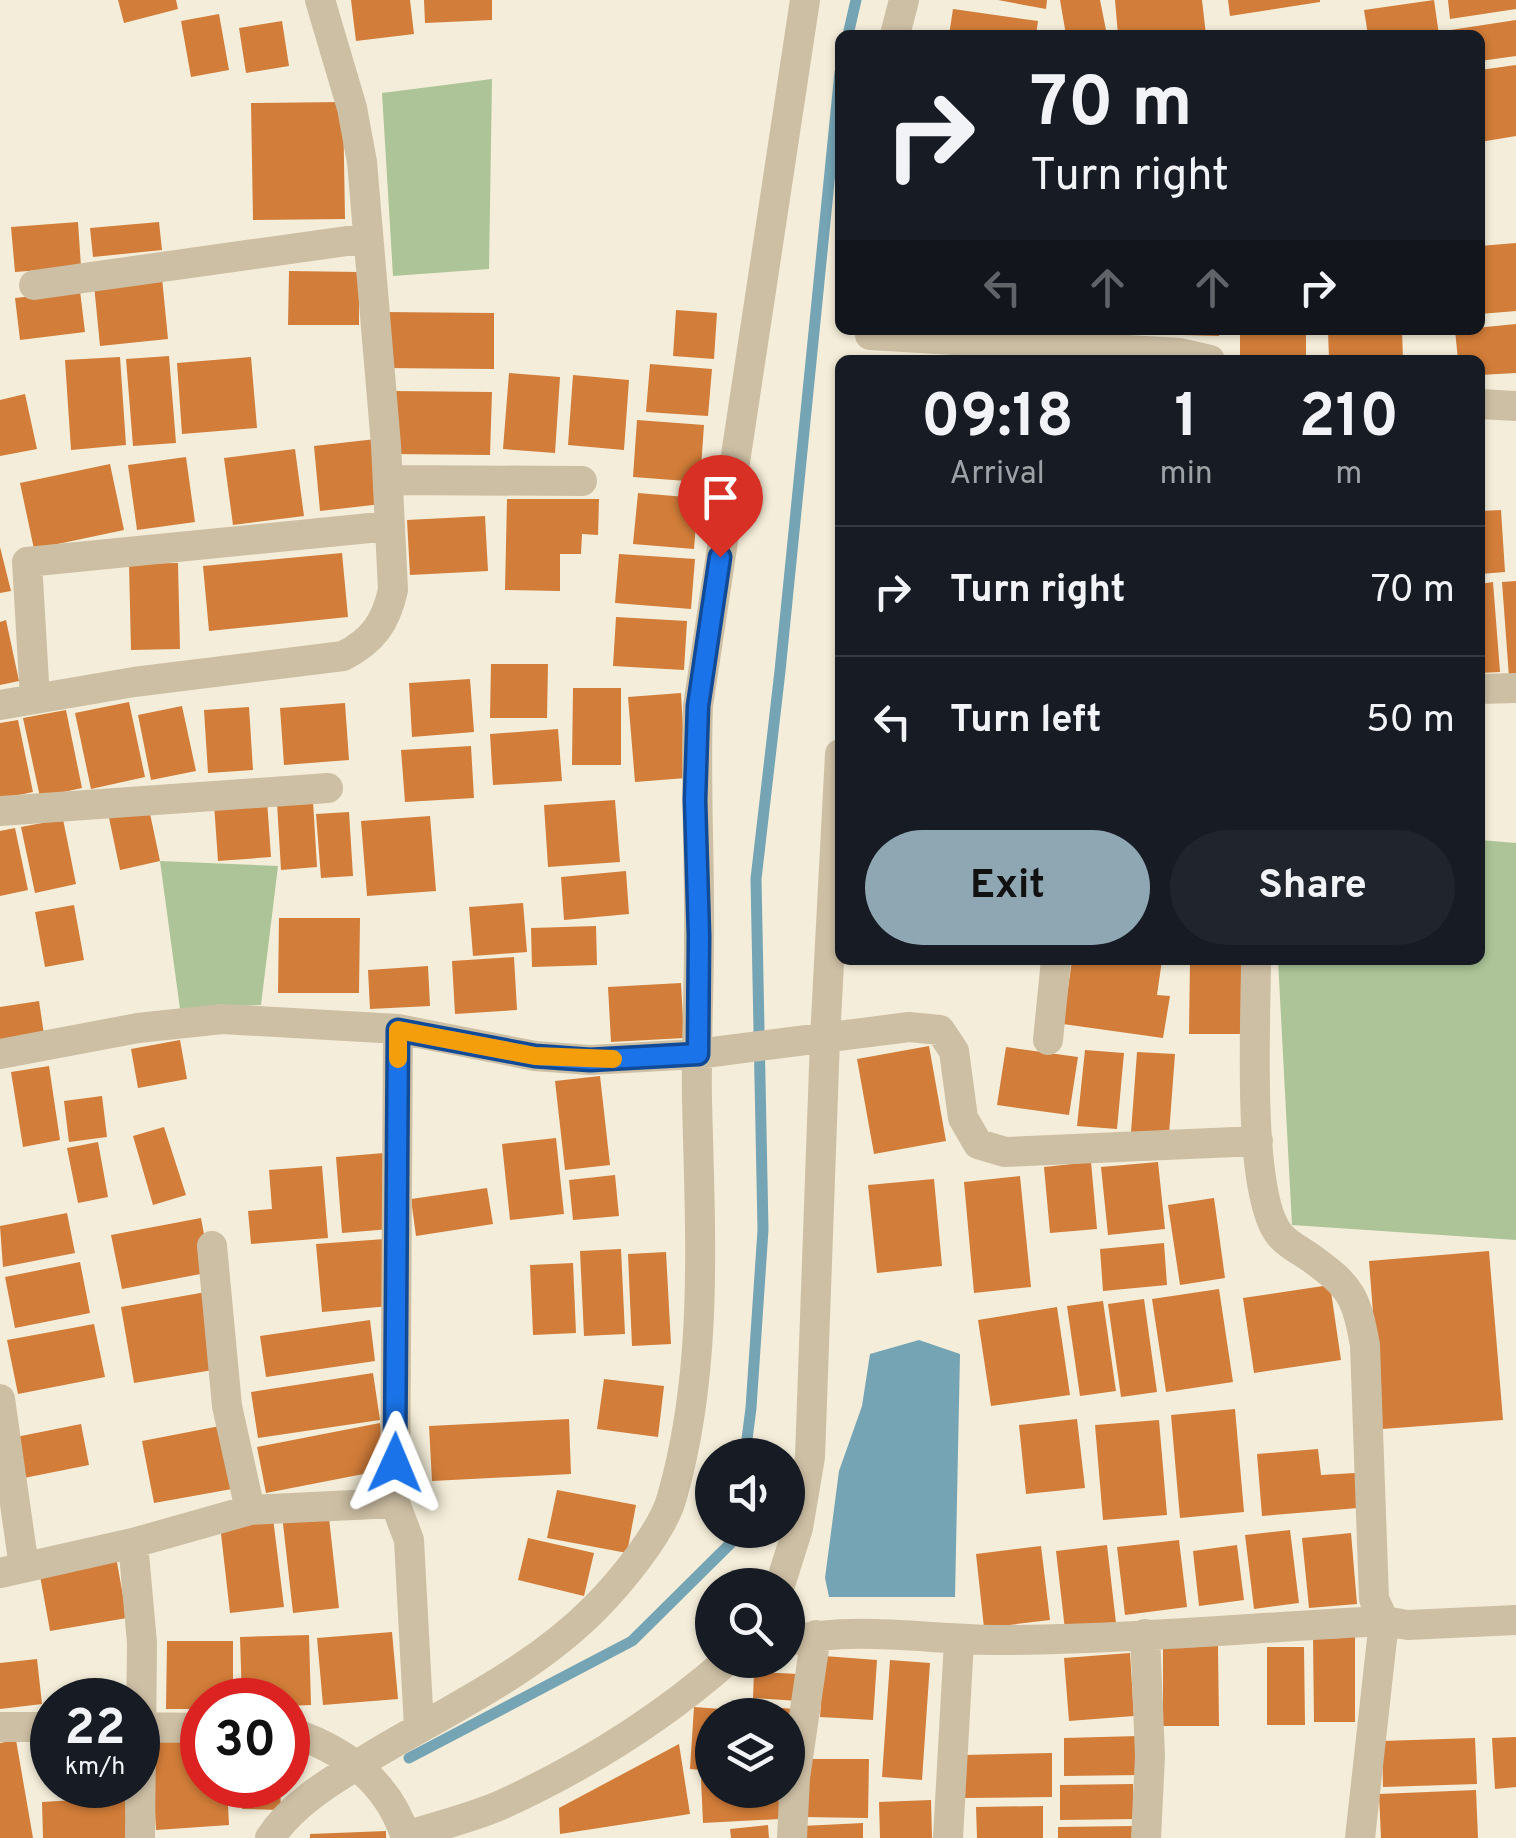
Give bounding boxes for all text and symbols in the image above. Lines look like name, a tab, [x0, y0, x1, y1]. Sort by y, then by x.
text: 70 m	[1030, 62, 1193, 151]
icon: right	[865, 70, 995, 200]
text: Turn right	[1030, 149, 1229, 206]
icon: left	[975, 260, 1030, 315]
icon: ahead	[1080, 260, 1135, 315]
icon: ahead	[1185, 260, 1240, 315]
icon: right	[1290, 260, 1345, 315]
text: 09:18	[921, 382, 1074, 458]
text: 1	[1174, 382, 1198, 458]
text: 210	[1299, 382, 1399, 458]
pin	[678, 455, 763, 558]
text: Arrival	[950, 455, 1045, 495]
text: min	[1160, 455, 1213, 495]
text: m	[1335, 455, 1362, 495]
icon: arrive	[693, 470, 748, 525]
icon: right	[865, 564, 920, 619]
text: Turn right	[950, 567, 1125, 616]
text: 70 m	[1371, 567, 1455, 616]
icon: left	[865, 694, 920, 749]
text: Turn left	[950, 697, 1102, 746]
text: 50 m	[1366, 697, 1455, 746]
button: Exit	[865, 830, 1150, 945]
button: Share	[1170, 830, 1455, 945]
position arrow	[343, 1411, 447, 1515]
map controls	[695, 1438, 805, 1808]
button: sound	[695, 1438, 805, 1548]
button: search	[695, 1568, 805, 1678]
speed limit sign: 30	[180, 1678, 310, 1808]
button: layers	[695, 1698, 805, 1808]
text: 22	[64, 1699, 126, 1762]
text: km/h	[65, 1752, 125, 1784]

